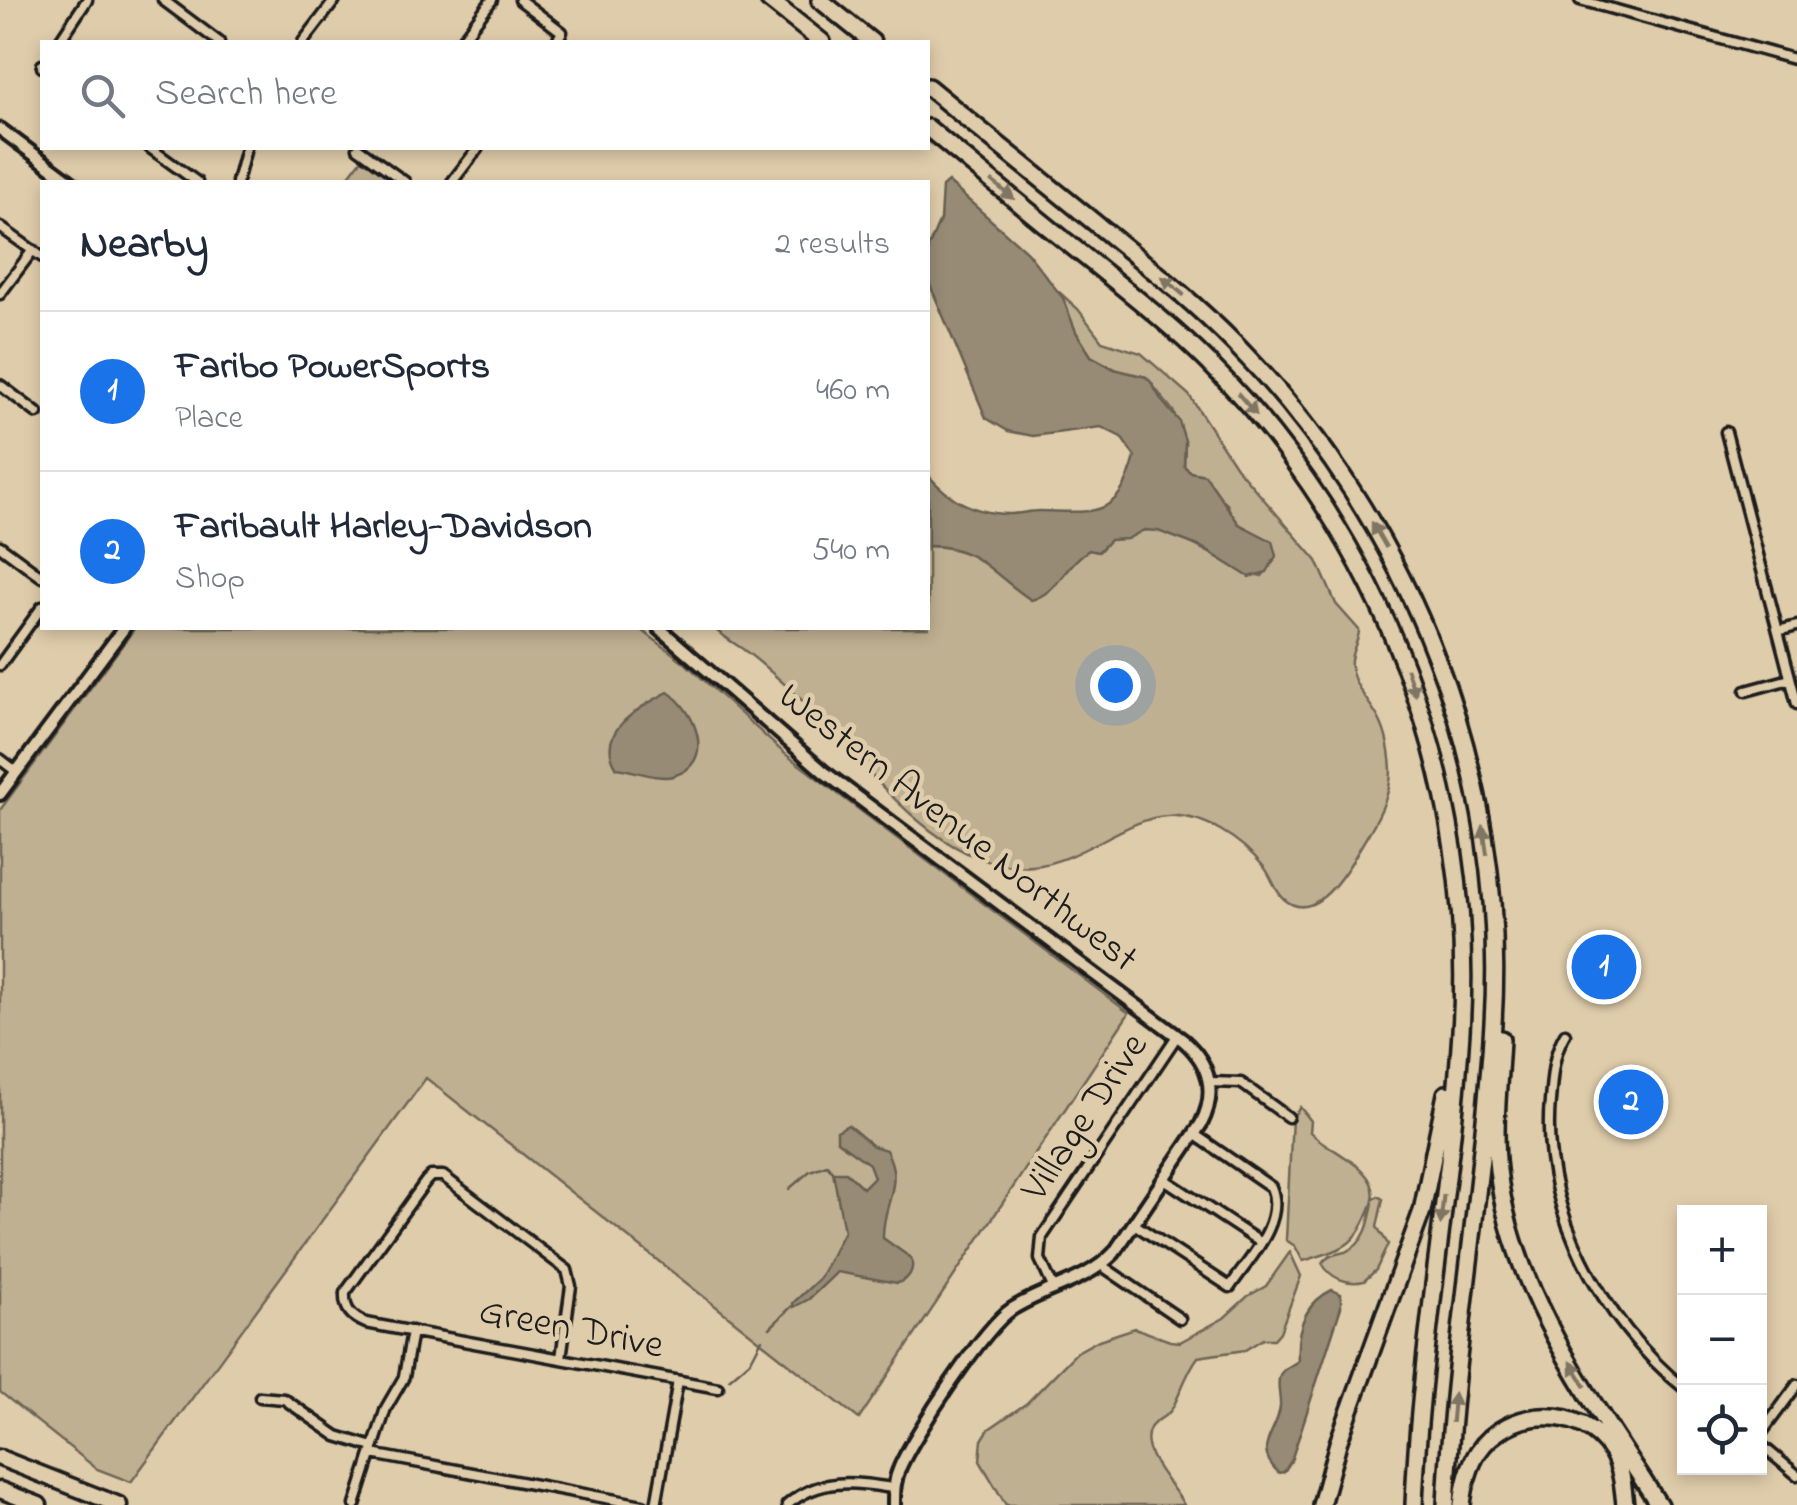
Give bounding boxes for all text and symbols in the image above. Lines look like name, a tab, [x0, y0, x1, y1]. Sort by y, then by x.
search box	[40, 40, 930, 150]
text: Search here	[155, 67, 337, 123]
icon: search	[75, 68, 130, 123]
one-way arrow	[991, 179, 1016, 200]
text: Nearby	[80, 215, 208, 276]
text: 2 results	[775, 222, 890, 269]
one-way arrow	[1160, 276, 1185, 297]
text: Faribo PowerSports	[175, 340, 490, 396]
text: 1	[107, 368, 118, 415]
text: 460 m	[816, 368, 890, 415]
one-way arrow	[1236, 391, 1258, 416]
text: Place	[175, 396, 243, 443]
text: Faribault Harley-Davidson	[175, 500, 592, 556]
one-way arrow	[1371, 521, 1389, 549]
text: 2	[105, 528, 120, 575]
text: 540 m	[812, 528, 890, 575]
text: Shop	[175, 556, 245, 603]
your location	[1090, 660, 1141, 711]
one-way arrow	[1405, 668, 1420, 698]
street label: Western Avenue Northwest	[764, 669, 1150, 989]
one-way arrow	[1476, 824, 1492, 856]
pin: 1	[1572, 930, 1636, 1004]
street label: Village Drive	[1007, 1022, 1164, 1215]
pin: 2	[1598, 1064, 1664, 1140]
one-way arrow	[1434, 1195, 1450, 1227]
map controls	[1677, 1205, 1767, 1475]
button: +	[1677, 1205, 1767, 1295]
street label: Green Drive	[474, 1283, 668, 1377]
button: −	[1677, 1295, 1767, 1385]
one-way arrow	[1570, 1360, 1587, 1388]
button: locate	[1677, 1385, 1767, 1475]
one-way arrow	[1445, 1391, 1461, 1423]

